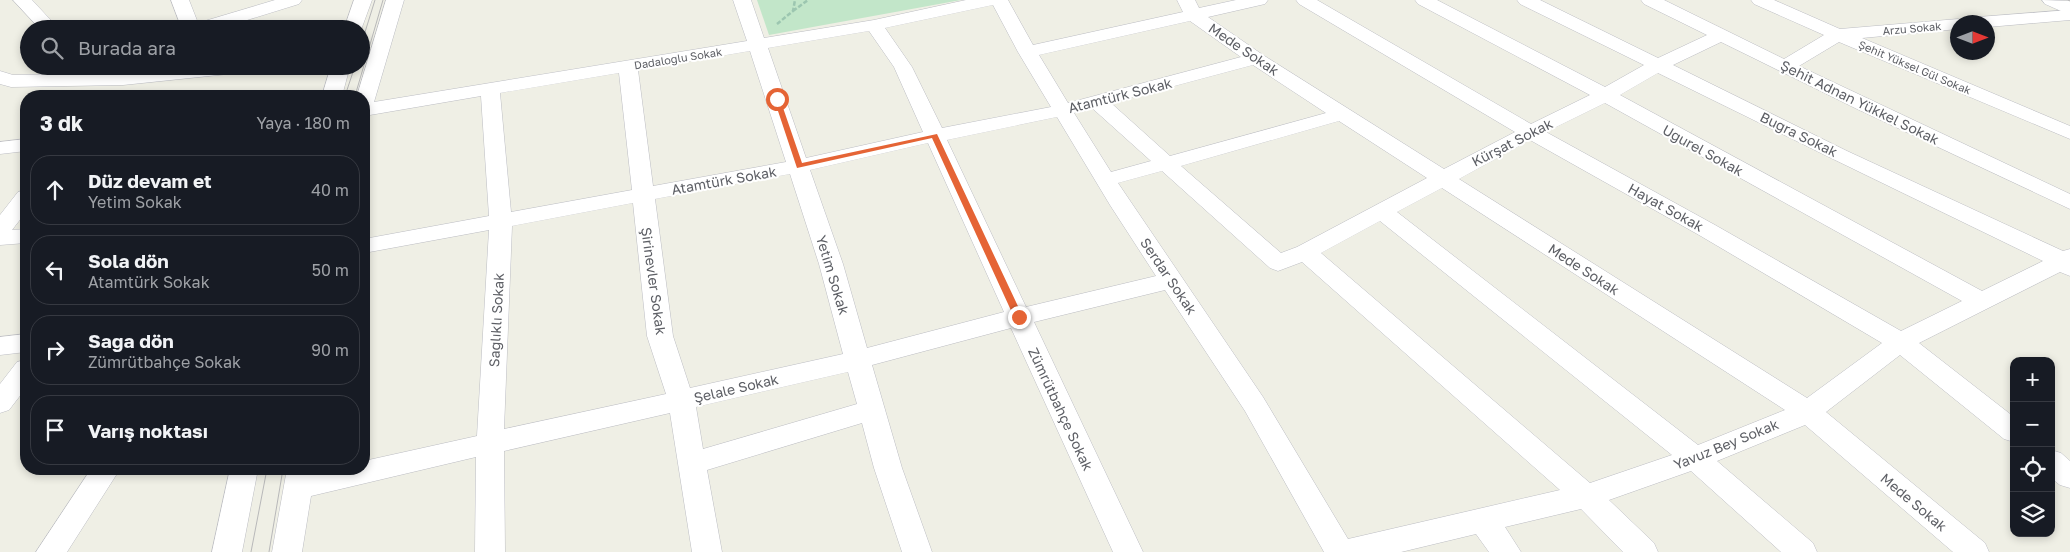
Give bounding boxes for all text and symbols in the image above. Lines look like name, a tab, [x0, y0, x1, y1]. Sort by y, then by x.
north arrow	[1950, 15, 1995, 60]
street label: Mede Sokak	[1206, 19, 1283, 79]
street label: Arzu Sokak	[1882, 19, 1942, 37]
search box	[20, 20, 370, 75]
icon: search	[38, 34, 66, 62]
text: Burada ara	[78, 36, 176, 59]
street label: Şehit Yüksel Gül Sokak	[1857, 37, 1973, 97]
street label: Dadaloğlu Sokak	[633, 45, 723, 71]
street label: Şehit Adnan Yükkel Sokak	[1778, 56, 1942, 148]
street label: Atamtürk Sokak	[1066, 74, 1174, 116]
route start	[766, 88, 789, 111]
street label: Buğra Sokak	[1757, 108, 1841, 160]
text: 3 dk	[40, 110, 83, 136]
text: Yaya · 180 m	[256, 113, 350, 133]
street label: Kürşat Sokak	[1469, 114, 1555, 170]
street label: Uğurel Sokak	[1660, 121, 1746, 179]
street label: Atamtürk Sokak	[670, 162, 778, 198]
text: Düz devam et	[88, 169, 212, 192]
icon: ahead	[41, 176, 69, 204]
street label: Hayat Sokak	[1625, 179, 1707, 235]
text: 40 m	[311, 180, 349, 200]
text: Yetim Sokak	[88, 192, 182, 212]
street label: Şirinevler Sokak	[638, 226, 670, 336]
street label: Yetim Sokak	[813, 233, 853, 317]
street label: Serdar Sokak	[1137, 234, 1201, 318]
street label: Mede Sokak	[1545, 240, 1623, 298]
text: Sola dön	[88, 249, 169, 272]
icon: left	[41, 256, 69, 284]
text: 50 m	[312, 260, 349, 280]
text: Atamtürk Sokak	[88, 272, 210, 292]
street label: Sağlıklı Sokak	[485, 272, 507, 368]
route end	[1008, 306, 1031, 329]
text: Sağa dön	[88, 329, 174, 352]
icon: right	[41, 336, 69, 364]
text: 90 m	[311, 340, 349, 360]
street label: Zümrütbahçe Sokak	[1025, 345, 1097, 473]
text: Zümrütbahçe Sokak	[88, 352, 241, 372]
map controls	[2010, 357, 2055, 537]
button: +	[2010, 357, 2055, 402]
street label: Şelale Sokak	[692, 370, 780, 406]
button: −	[2010, 402, 2055, 447]
street label: Yavuz Bey Sokak	[1671, 415, 1781, 473]
icon: arrive	[41, 416, 69, 444]
text: Varış noktası	[88, 419, 208, 442]
button: locate	[2010, 447, 2055, 492]
street label: Mede Sokak	[1877, 469, 1951, 535]
button: layers	[2010, 492, 2055, 537]

